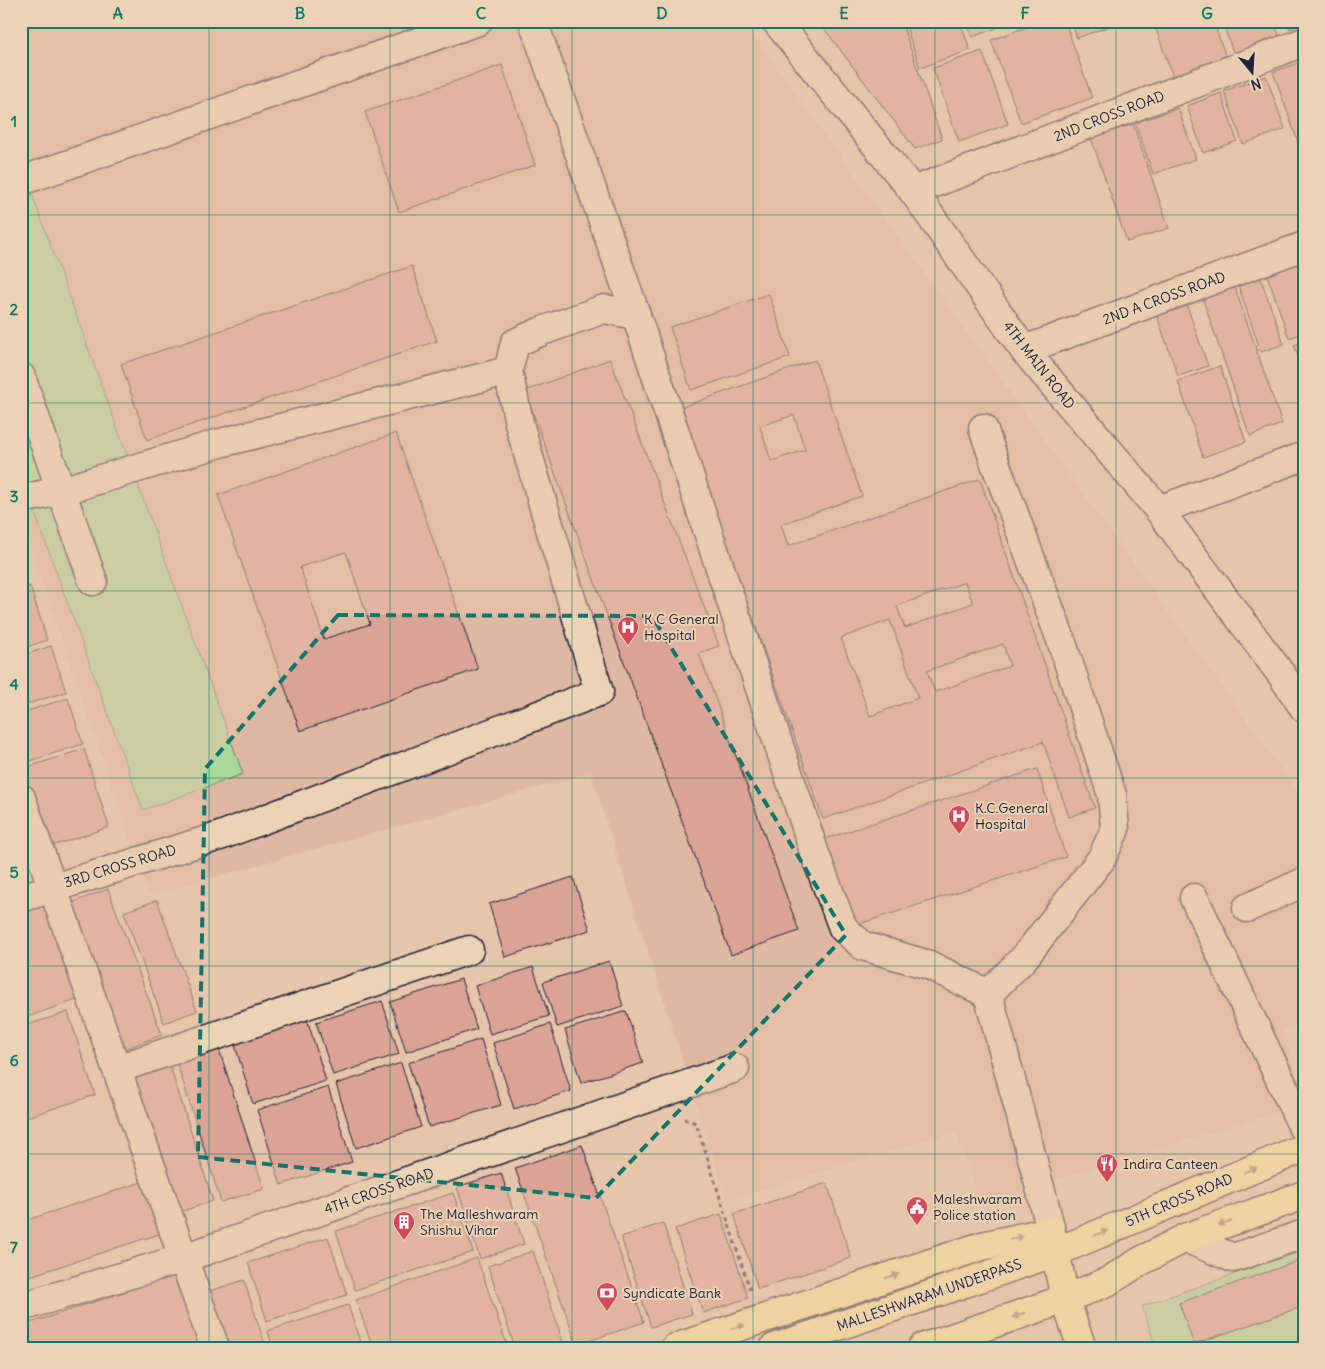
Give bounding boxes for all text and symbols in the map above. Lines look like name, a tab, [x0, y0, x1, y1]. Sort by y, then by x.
text: A	[113, 3, 123, 23]
text: B	[295, 3, 306, 23]
text: C	[476, 3, 487, 23]
text: D	[656, 3, 668, 23]
text: E	[839, 3, 849, 23]
text: F	[1020, 3, 1030, 23]
text: G	[1201, 3, 1213, 23]
north arrow	[1228, 48, 1278, 98]
text: N	[1249, 74, 1263, 94]
street label: 2ND CROSS ROAD	[1051, 87, 1167, 145]
text: 1	[11, 111, 17, 131]
street label: 2ND A CROSS ROAD	[1100, 267, 1228, 329]
text: 2	[10, 299, 19, 319]
street label: 4TH MAIN ROAD	[999, 317, 1079, 413]
text: 3	[9, 486, 19, 506]
place label: K C General Hospital	[644, 610, 719, 644]
hospital icon: K C General Hospital	[616, 615, 640, 646]
text: 4	[9, 674, 19, 694]
place label: K.C.General Hospital	[975, 799, 1048, 833]
hospital icon: K.C.General Hospital	[947, 804, 971, 835]
street label: 3RD CROSS ROAD	[62, 840, 178, 892]
text: 5	[9, 862, 19, 882]
text: 6	[9, 1050, 19, 1070]
restaurant icon: Indira Canteen	[1095, 1152, 1119, 1183]
place label: Indira Canteen	[1123, 1155, 1218, 1173]
street label: 4TH CROSS ROAD	[322, 1164, 436, 1218]
one-way arrow	[1243, 1165, 1257, 1173]
street label: 5TH CROSS ROAD	[1122, 1169, 1236, 1231]
place label: Maleshwaram Police station	[933, 1190, 1022, 1224]
public building icon: Maleshwaram Police station	[905, 1195, 929, 1226]
place label: The Malleshwaram Shishu Vihar	[420, 1205, 539, 1239]
building icon: The Malleshwaram Shishu Vihar	[392, 1210, 416, 1241]
one-way arrow	[1217, 1220, 1232, 1228]
one-way arrow	[1094, 1229, 1108, 1237]
one-way arrow	[1009, 1234, 1025, 1242]
text: 7	[10, 1237, 18, 1257]
street label: MALLESHWARAM UNDERPASS	[834, 1255, 1024, 1335]
one-way arrow	[885, 1271, 900, 1279]
bank icon: Syndicate Bank	[595, 1281, 619, 1312]
place label: Syndicate Bank	[623, 1284, 721, 1302]
one-way arrow	[1011, 1311, 1026, 1319]
one-way arrow	[731, 1323, 746, 1331]

